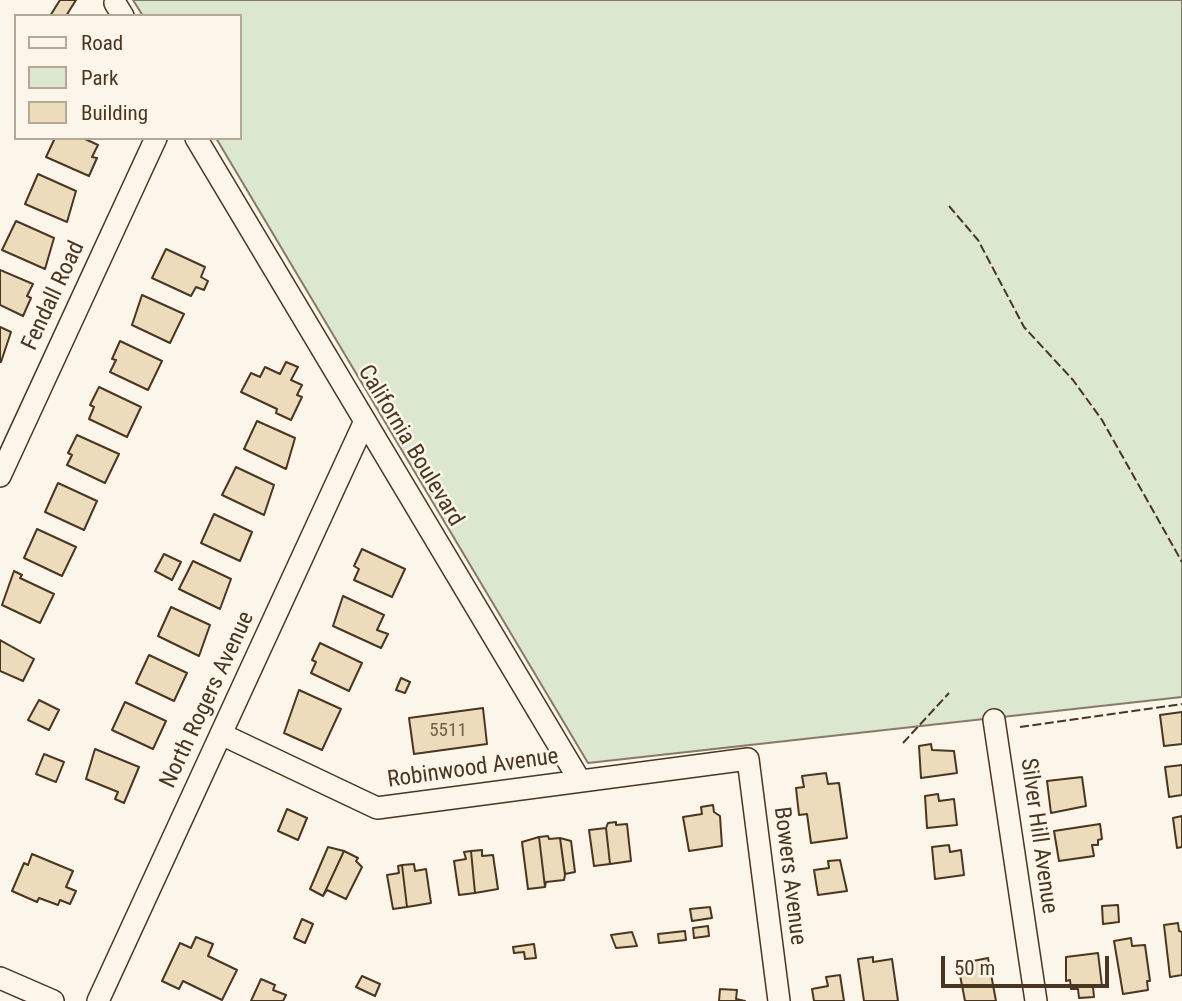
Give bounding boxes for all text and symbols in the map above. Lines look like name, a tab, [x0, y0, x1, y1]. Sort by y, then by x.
legend	[14, 14, 242, 140]
text: Road	[81, 31, 123, 55]
text: Park	[81, 66, 118, 90]
text: Building	[81, 101, 148, 125]
street label: Fendall Road	[17, 237, 91, 355]
street label: California Boulevard	[351, 360, 469, 532]
street label: North Rogers Avenue	[155, 607, 261, 793]
house number: 5511	[429, 720, 467, 742]
street label: Robinwood Avenue	[386, 743, 560, 795]
street label: Silver Hill Avenue	[1013, 756, 1063, 916]
street label: Bowers Avenue	[767, 805, 811, 947]
scale bar	[944, 942, 1112, 986]
text: 50 m	[954, 956, 995, 980]

